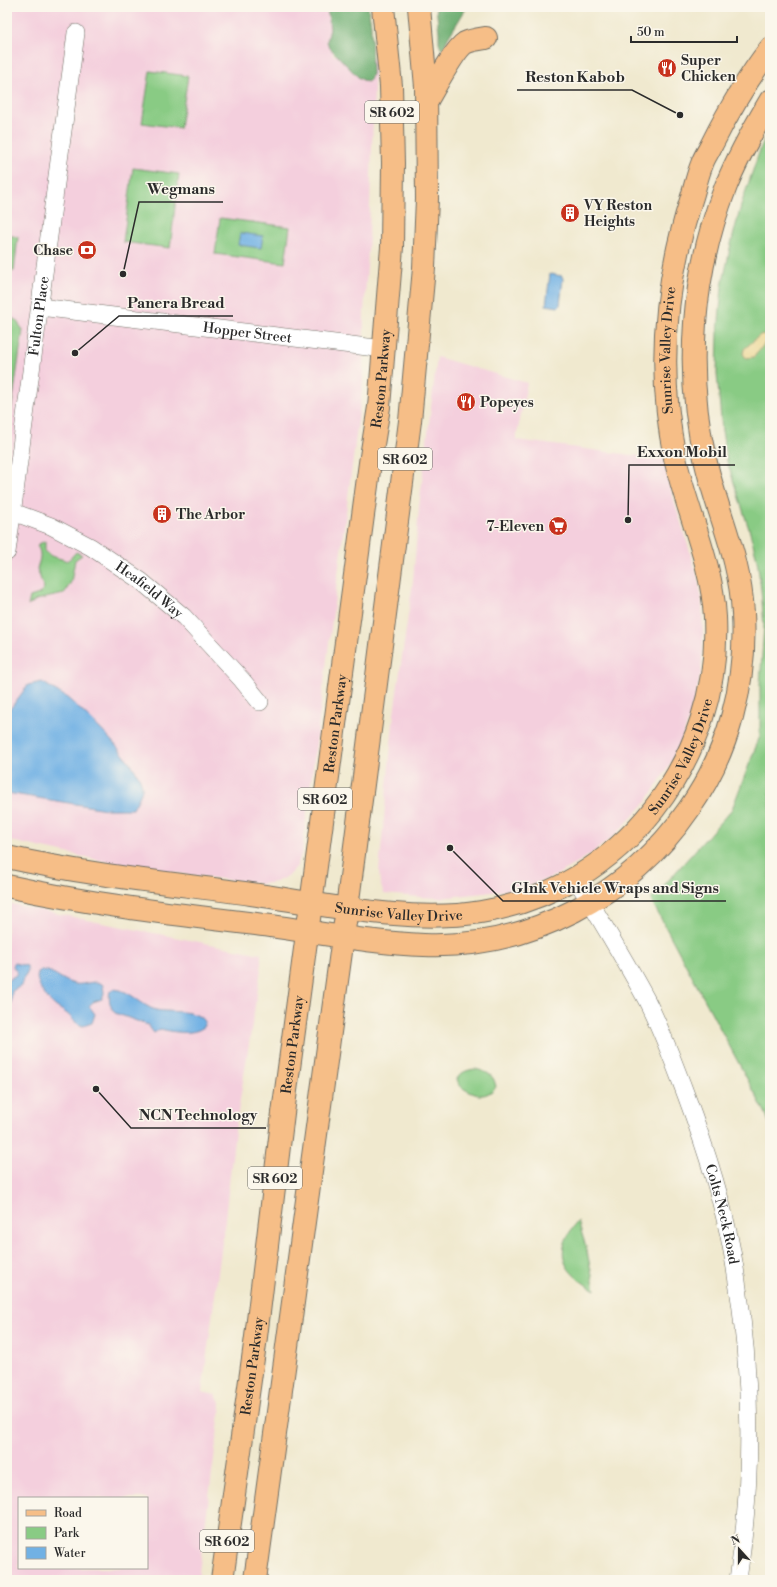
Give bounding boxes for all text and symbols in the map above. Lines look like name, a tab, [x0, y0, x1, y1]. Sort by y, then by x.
scale bar	[631, 18, 737, 44]
text: 50 m	[637, 25, 665, 40]
place label: Super Chicken	[681, 52, 736, 86]
restaurant icon: Super Chicken	[656, 57, 678, 79]
callout: Reston Kabob	[517, 63, 632, 90]
text: Reston Kabob	[525, 68, 625, 87]
road number: SR 602	[365, 101, 419, 123]
callout: Wegmans	[139, 175, 223, 202]
text: Wegmans	[146, 180, 215, 199]
place label: VY Reston Heights	[583, 197, 652, 231]
building icon: VY Reston Heights	[559, 202, 581, 224]
bank icon: Chase	[76, 239, 98, 261]
place label: Chase	[33, 242, 73, 260]
street label: Fulton Place	[25, 275, 54, 357]
street label: Sunrise Valley Drive	[657, 285, 681, 415]
callout: Panera Bread	[119, 289, 233, 316]
text: Panera Bread	[127, 294, 225, 313]
street label: Hopper Street	[202, 319, 293, 348]
street label: Reston Parkway	[368, 328, 395, 430]
restaurant icon: Popeyes	[455, 391, 477, 413]
place label: Popeyes	[480, 394, 534, 412]
callout: Exxon Mobil	[629, 438, 735, 465]
text: Exxon Mobil	[637, 443, 727, 462]
road number: SR 602	[378, 448, 432, 470]
building icon: The Arbor	[151, 503, 173, 525]
place label: The Arbor	[176, 506, 245, 524]
supermarket icon: 7-Eleven	[547, 515, 569, 537]
place label: 7-Eleven	[486, 518, 544, 536]
street label: Heafield Way	[111, 558, 187, 623]
street label: Reston Parkway	[321, 673, 352, 774]
street label: Sunrise Valley Drive	[645, 697, 717, 819]
road number: SR 602	[298, 788, 352, 810]
callout: GInk Vehicle Wraps and Signs	[503, 874, 726, 901]
text: GInk Vehicle Wraps and Signs	[511, 879, 719, 898]
street label: Sunrise Valley Drive	[334, 899, 464, 926]
street label: Reston Parkway	[278, 994, 309, 1095]
callout: NCN Technology	[131, 1101, 266, 1128]
text: NCN Technology	[139, 1106, 258, 1125]
street label: Colts Neck Road	[700, 1162, 742, 1266]
road number: SR 602	[248, 1167, 302, 1189]
street label: Reston Parkway	[237, 1316, 268, 1417]
legend	[18, 1497, 148, 1569]
text: Road	[54, 1506, 82, 1521]
text: Park	[54, 1526, 80, 1541]
north arrow	[719, 1529, 759, 1569]
road number: SR 602	[200, 1530, 254, 1552]
text: N	[729, 1532, 743, 1549]
text: Water	[53, 1546, 86, 1561]

